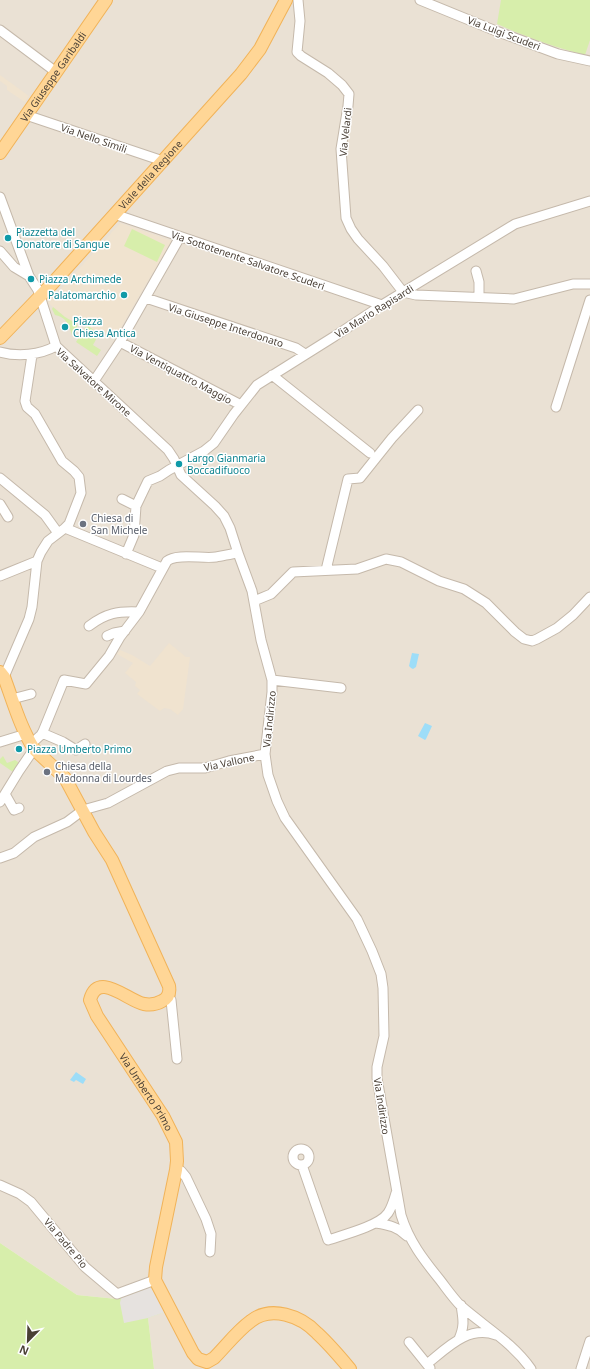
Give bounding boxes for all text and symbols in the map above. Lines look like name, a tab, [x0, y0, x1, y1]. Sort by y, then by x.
street label: Via Luigi Scuderi	[466, 13, 542, 53]
street label: Via Giuseppe Garibaldi	[17, 29, 89, 124]
street label: Via Velardi	[335, 107, 355, 157]
street label: Via Nello Simili	[59, 120, 129, 156]
street label: Viale della Regione	[115, 137, 185, 212]
place label: Piazzetta del Donatore di Sangue	[16, 225, 110, 251]
street label: Via Sottotenente Salvatore Scuderi	[169, 227, 327, 293]
marker: Piazzetta del Donatore di Sangue	[3, 233, 13, 243]
place label: Piazza Archimede	[39, 272, 122, 286]
marker: Piazza Archimede	[26, 274, 36, 284]
street label: Via Mario Rapisardi	[332, 281, 416, 341]
place label: Palatomarchio	[48, 288, 116, 302]
marker: Palatomarchio	[119, 290, 129, 300]
street label: Via Giuseppe Interdonato	[167, 300, 285, 350]
place label: Piazza Chiesa Antica	[73, 314, 136, 340]
marker: Piazza Chiesa Antica	[60, 322, 70, 332]
street label: Via Ventiquattro Maggio	[127, 341, 235, 407]
street label: Via Salvatore Mirone	[53, 345, 135, 420]
place label: Largo Gianmaria Boccadifuoco	[187, 451, 266, 477]
marker: Largo Gianmaria Boccadifuoco	[174, 459, 184, 469]
place label: Chiesa di San Michele	[91, 511, 148, 537]
marker: Chiesa di San Michele	[78, 519, 88, 529]
street label: Via Indirizzo	[259, 690, 279, 748]
place label: Piazza Umberto Primo	[27, 742, 132, 756]
marker: Piazza Umberto Primo	[14, 744, 24, 754]
street label: Via Vallone	[202, 750, 256, 774]
place label: Chiesa della Madonna di Lourdes	[55, 759, 152, 785]
marker: Chiesa della Madonna di Lourdes	[42, 767, 52, 777]
street label: Via Umberto Primo	[116, 1050, 176, 1133]
street label: Via Indirizzo	[371, 1077, 393, 1135]
street label: Via Padre Pio	[41, 1215, 91, 1271]
north arrow	[8, 1321, 48, 1361]
text: N	[17, 1342, 31, 1359]

